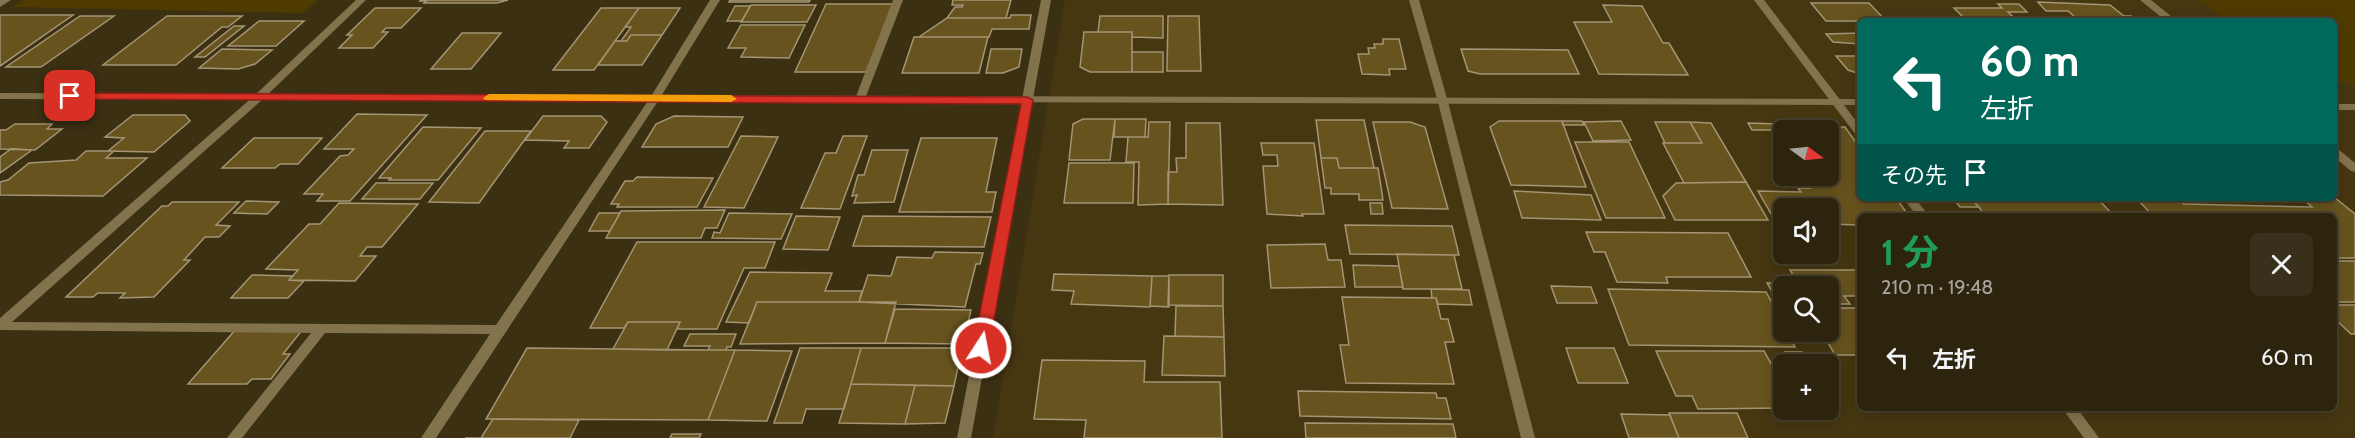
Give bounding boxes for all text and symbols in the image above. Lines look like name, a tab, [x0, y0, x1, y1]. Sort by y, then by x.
text: 60 m	[1980, 35, 2079, 87]
icon: left	[1881, 42, 1959, 120]
pin	[44, 70, 95, 121]
icon: arrive	[53, 79, 86, 112]
text: 左折	[1980, 92, 2034, 125]
north arrow	[1773, 120, 1839, 186]
map controls	[1773, 120, 1839, 420]
icon: arrive	[1959, 156, 1992, 189]
text: その先	[1881, 162, 1947, 189]
button: sound	[1773, 198, 1839, 264]
text: 1 分	[1881, 230, 1938, 274]
button: close	[2250, 233, 2313, 296]
text: 210 m · 19:48	[1881, 275, 1993, 299]
button: search	[1773, 276, 1839, 342]
position arrow	[949, 316, 1013, 380]
icon: left	[1881, 341, 1914, 374]
text: 60 m	[2261, 344, 2313, 371]
text: 左折	[1932, 346, 1976, 373]
button: +	[1773, 354, 1839, 420]

